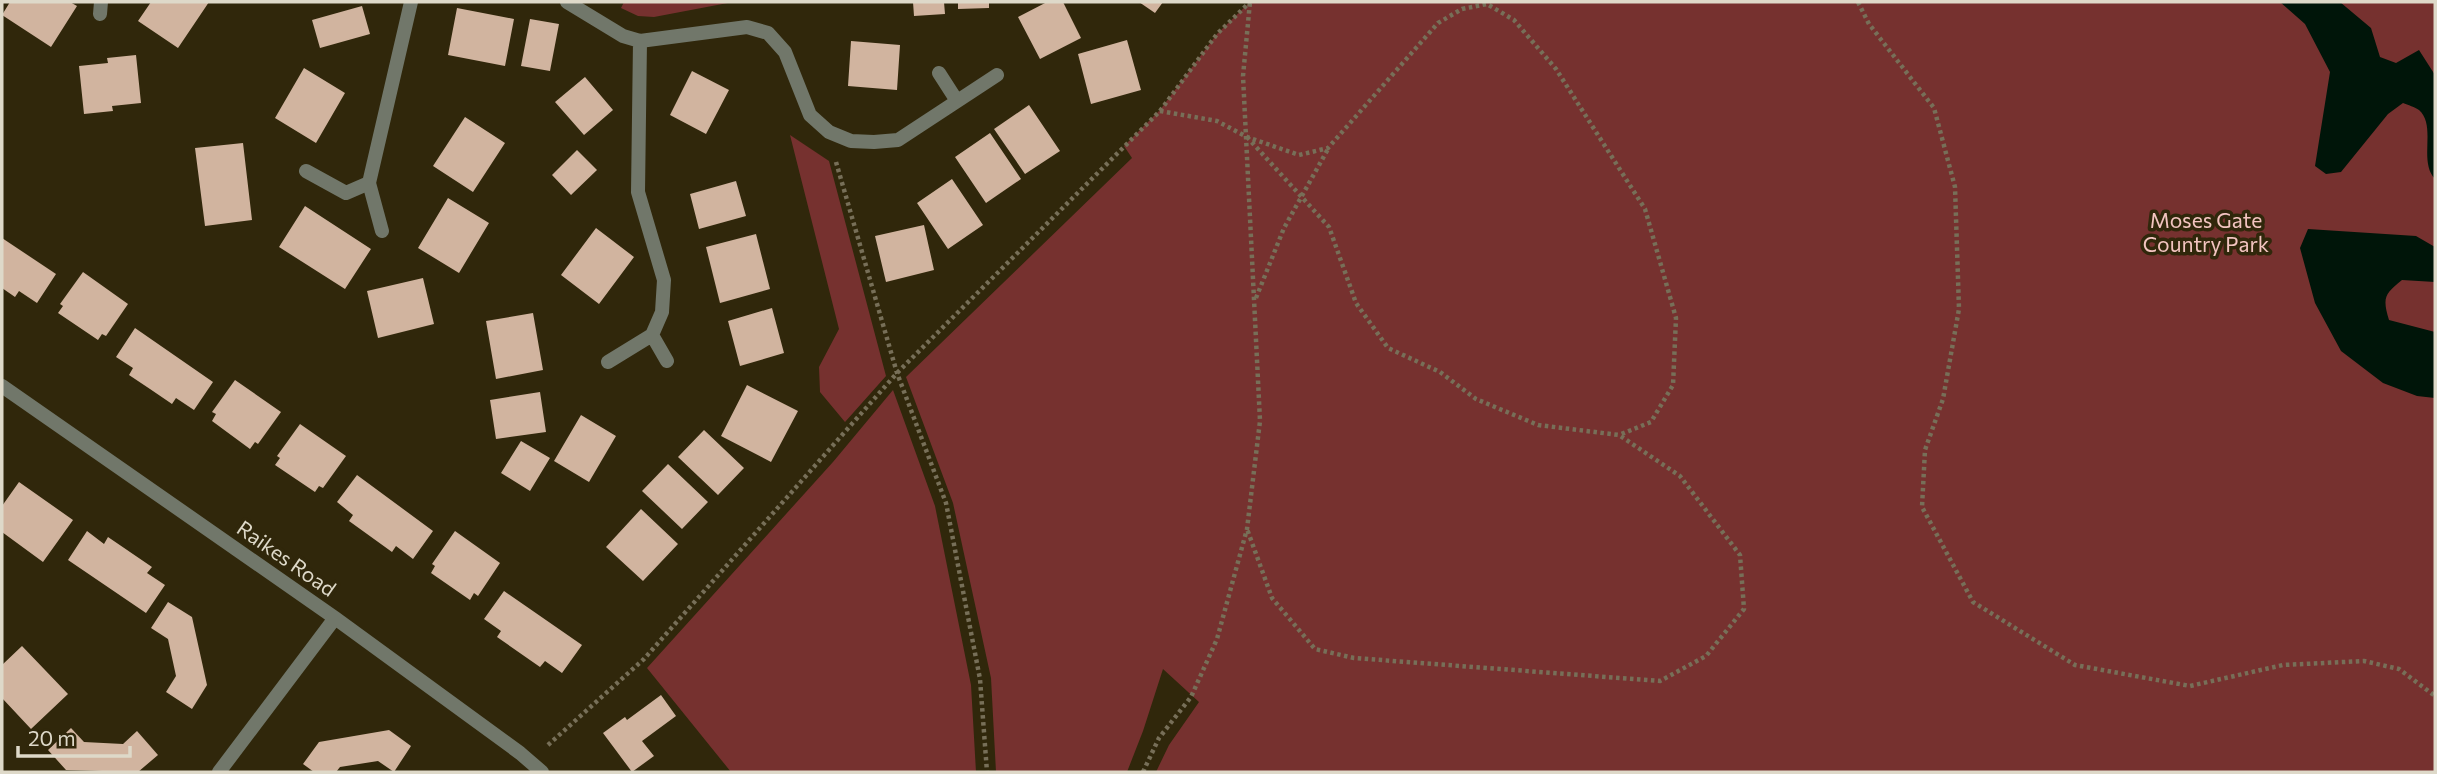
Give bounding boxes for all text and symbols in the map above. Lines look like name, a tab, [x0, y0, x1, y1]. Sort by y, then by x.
park label: Moses Gate Country Park	[2143, 207, 2269, 256]
street label: Raikes Road	[233, 515, 341, 601]
scale bar	[18, 714, 130, 758]
text: 20 m	[28, 725, 76, 750]

